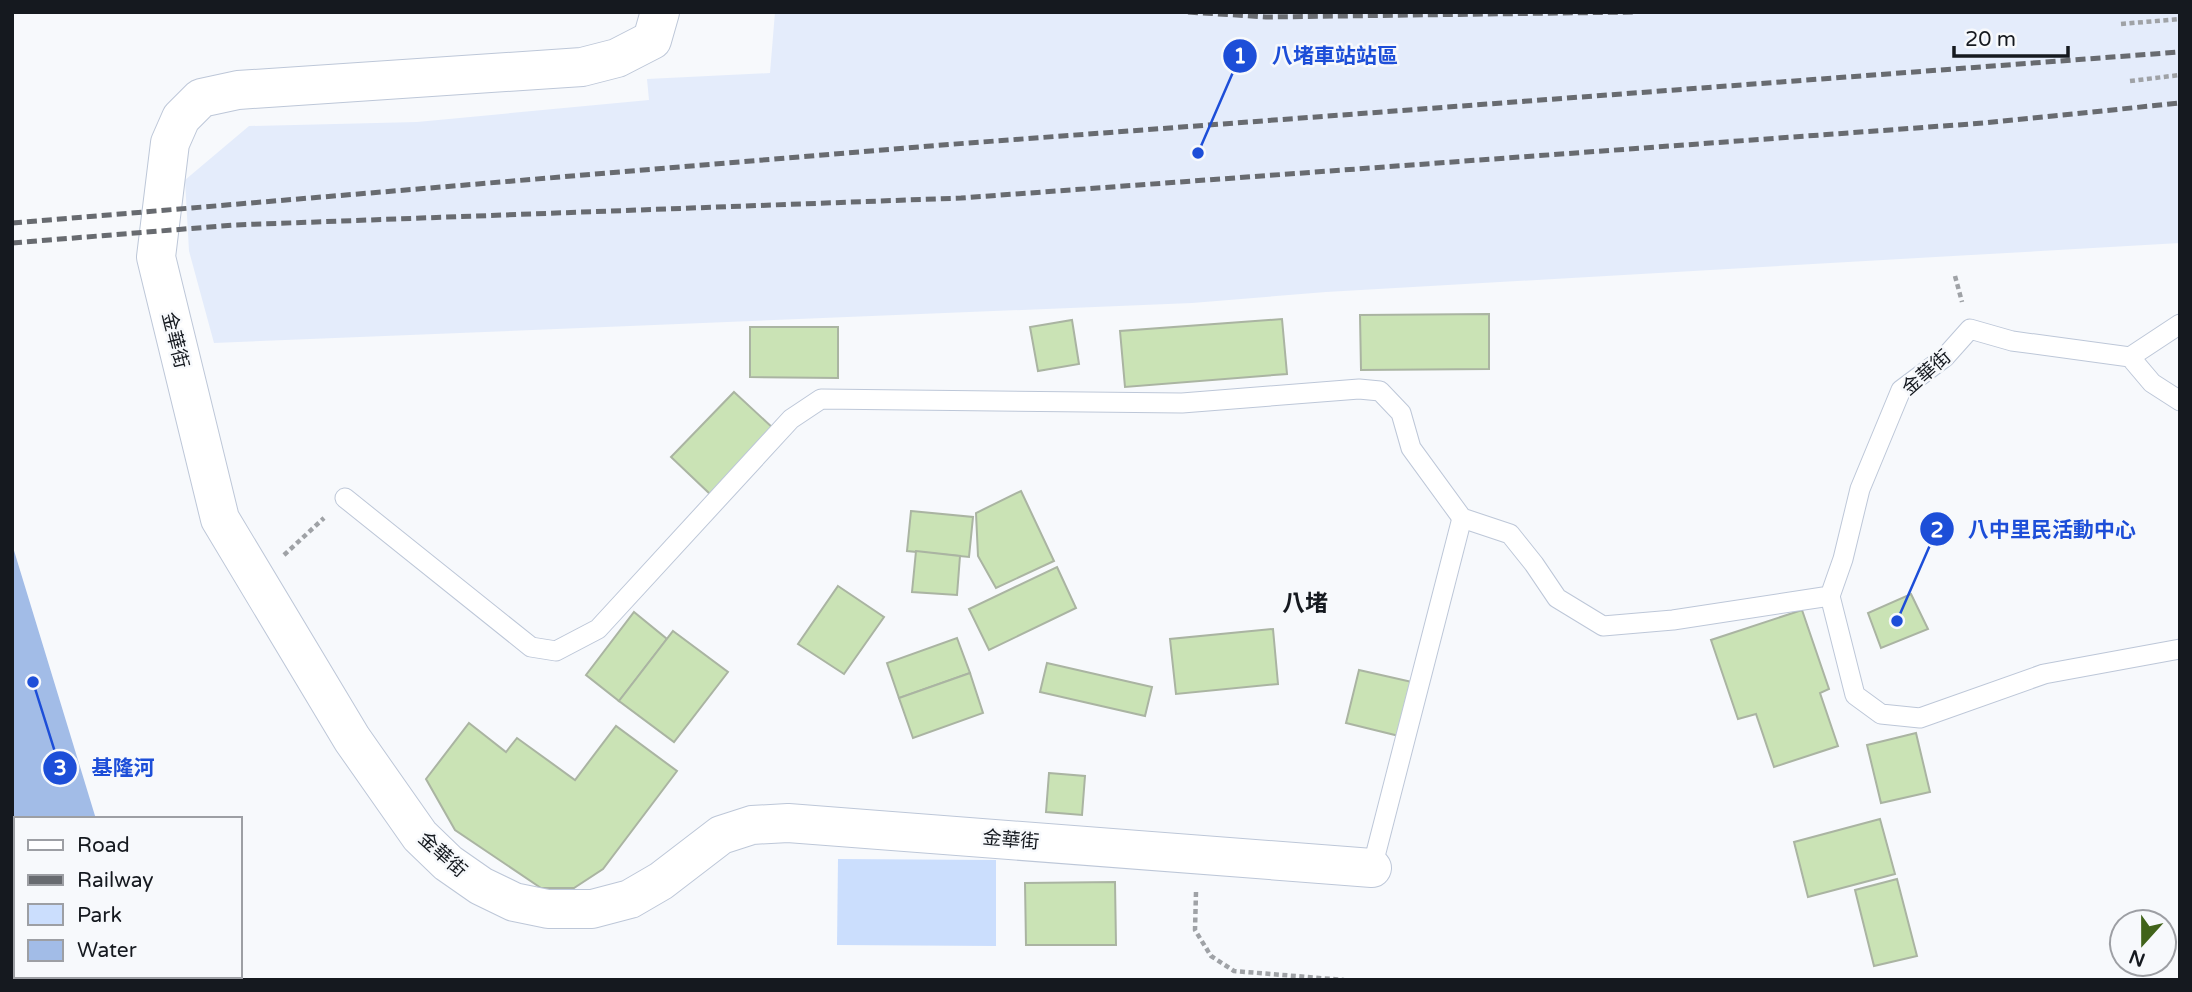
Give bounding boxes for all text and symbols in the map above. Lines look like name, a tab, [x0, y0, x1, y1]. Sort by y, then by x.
scale bar	[1954, 14, 2068, 58]
text: 20 m	[1965, 27, 2016, 52]
callout: 八堵車站站區	[1223, 35, 1412, 77]
text: 1	[1233, 44, 1247, 69]
text: 八堵車站站區	[1272, 44, 1398, 69]
street label: 金華街	[157, 310, 193, 371]
street label: 金華街	[1898, 346, 1955, 400]
callout: 八中里民活動中心	[1919, 508, 2150, 550]
text: 2	[1930, 518, 1944, 543]
text: 八中里民活動中心	[1968, 518, 2136, 543]
district label: 八堵	[1282, 590, 1328, 618]
callout: 基隆河	[42, 747, 168, 789]
text: 3	[53, 756, 67, 781]
text: 基隆河	[92, 756, 155, 781]
legend	[14, 817, 242, 978]
street label: 金華街	[414, 827, 471, 882]
street label: 金華街	[982, 827, 1040, 853]
text: Road	[77, 833, 130, 858]
text: Railway	[77, 868, 154, 893]
text: Park	[77, 903, 122, 928]
north arrow	[2108, 908, 2178, 978]
text: Water	[77, 938, 137, 963]
text: N	[2126, 945, 2148, 971]

